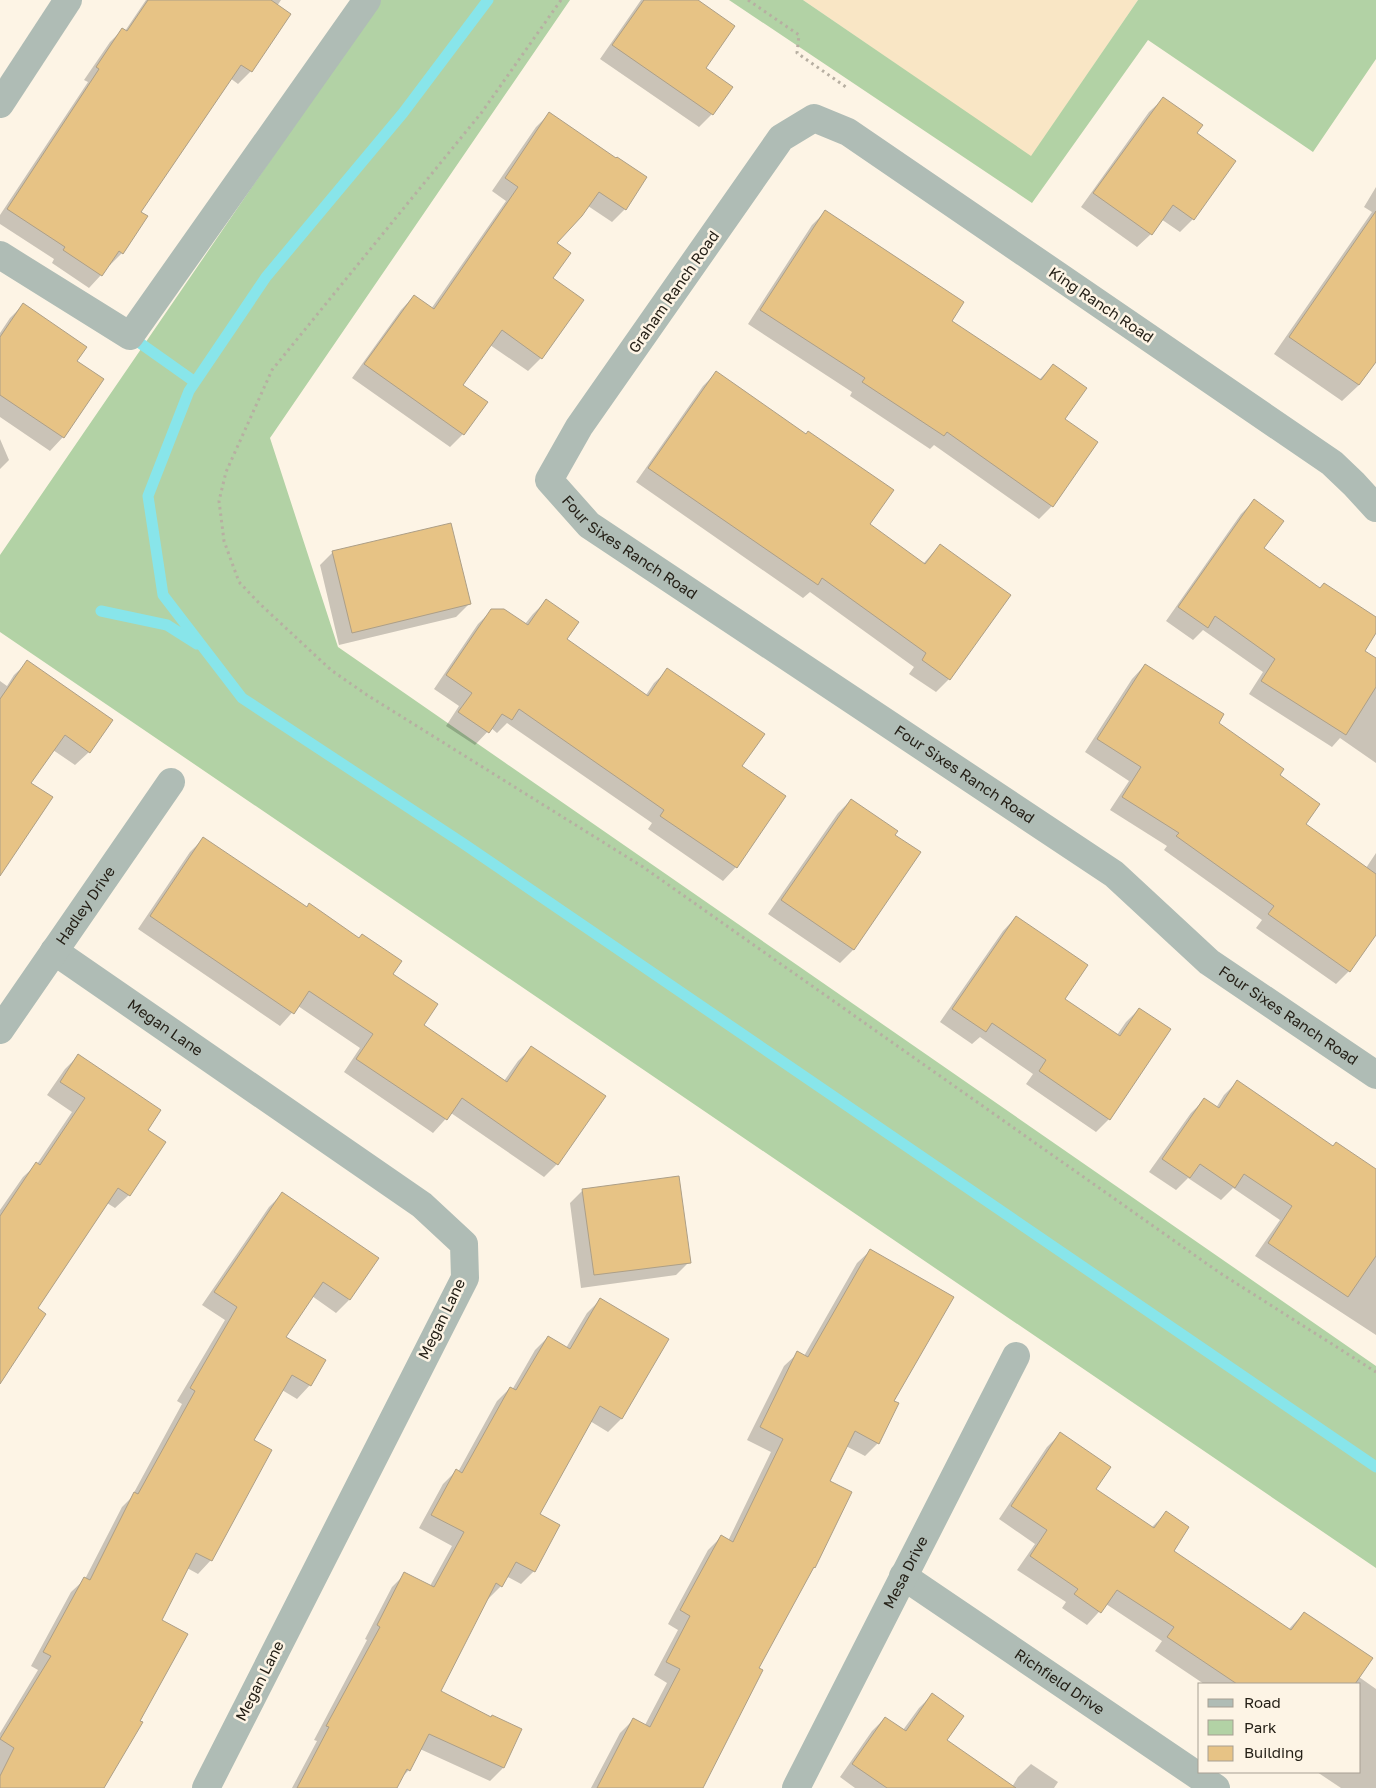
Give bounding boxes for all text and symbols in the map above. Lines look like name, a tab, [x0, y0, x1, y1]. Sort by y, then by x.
street label: Graham Ranch Road	[624, 227, 722, 356]
street label: King Ranch Road	[1046, 263, 1157, 346]
street label: Four Sixes Ranch Road	[559, 491, 701, 602]
street label: Four Sixes Ranch Road	[891, 721, 1038, 827]
street label: Hadley Drive	[51, 862, 118, 948]
street label: Four Sixes Ranch Road	[1216, 961, 1362, 1068]
street label: Megan Lane	[125, 995, 207, 1059]
street label: Megan Lane	[414, 1275, 468, 1362]
street label: Mesa Drive	[879, 1532, 931, 1611]
street label: Megan Lane	[231, 1637, 287, 1724]
street label: Richfield Drive	[1012, 1644, 1109, 1718]
legend	[1198, 1683, 1361, 1773]
text: Road	[1244, 1693, 1281, 1711]
text: Park	[1244, 1718, 1277, 1736]
text: Building	[1244, 1743, 1304, 1761]

